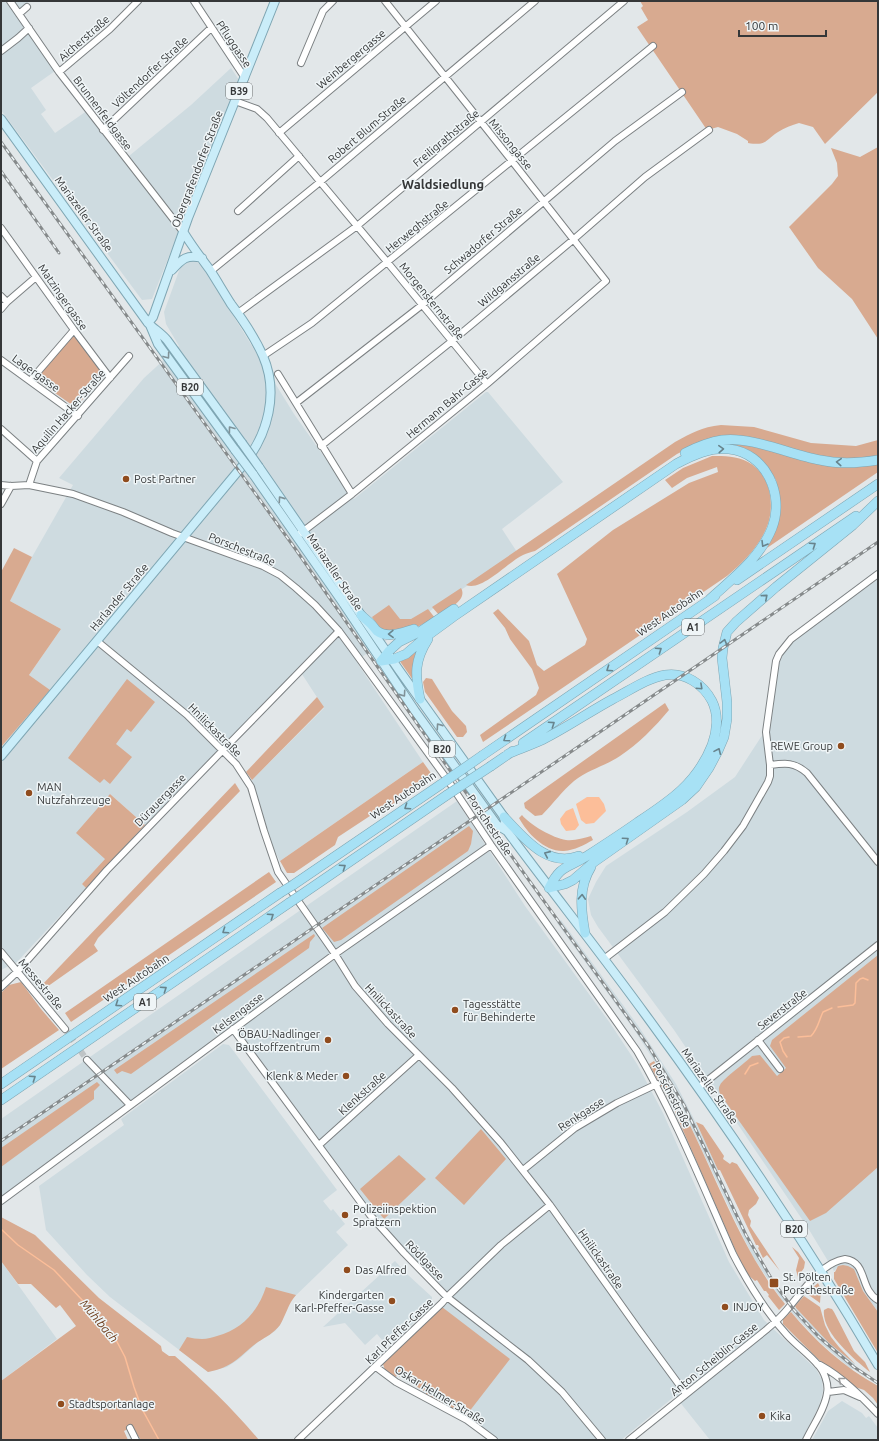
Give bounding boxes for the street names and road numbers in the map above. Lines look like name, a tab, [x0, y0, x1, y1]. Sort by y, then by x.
street label: Aicherstraße	[56, 13, 112, 63]
street label: Pfluggasse	[214, 18, 254, 70]
street label: Weinbergergasse	[314, 27, 388, 91]
street label: Völtendorfer Straße	[110, 34, 190, 110]
street label: Brunnenfeldgasse	[71, 74, 135, 152]
road number: B39	[226, 83, 252, 99]
street label: Robert Blum-Straße	[326, 93, 408, 165]
street label: Freiligrathstraße	[411, 107, 481, 169]
street label: Obergrafendorfer Straße	[169, 109, 225, 229]
street label: Missongasse	[487, 116, 535, 172]
street label: Mariazeller Straße	[53, 174, 115, 254]
street label: Herweghstraße	[383, 197, 451, 255]
street label: Schwadorfer Straße	[442, 204, 524, 276]
street label: Wildgansstraße	[476, 251, 542, 309]
street label: Morgensternstraße	[397, 260, 467, 342]
street label: Matzingergasse	[36, 262, 90, 332]
street label: Lagergasse	[10, 352, 62, 394]
street label: Hermann Bahr-Gasse	[404, 365, 490, 441]
street label: Aquilin Hacker-Straße	[29, 367, 107, 455]
road number: B20	[177, 379, 203, 395]
street label: Porschestraße	[207, 530, 277, 568]
street label: Mariazeller Straße	[305, 531, 365, 613]
street label: Harlander Straße	[87, 561, 151, 633]
street label: West Autobahn	[635, 586, 705, 638]
road number: A1	[682, 619, 704, 635]
street label: Hnilickastraße	[186, 701, 244, 759]
road number: B20	[429, 741, 455, 757]
street label: West Autobahn	[368, 769, 438, 821]
street label: Dürauergasse	[132, 771, 188, 829]
street label: Porschestraße	[465, 792, 515, 858]
street label: West Autobahn	[101, 952, 171, 1004]
street label: Messestraße	[16, 956, 66, 1012]
street label: Hnilickastraße	[363, 981, 419, 1041]
street label: Severstraße	[755, 986, 809, 1032]
street label: Kelsengasse	[210, 990, 266, 1036]
road number: A1	[134, 994, 156, 1010]
street label: Mariazeller Straße	[679, 1046, 741, 1126]
street label: Porschestraße	[651, 1061, 693, 1129]
street label: Klenkstraße	[336, 1069, 388, 1117]
street label: Renkgasse	[556, 1095, 606, 1133]
road number: B20	[781, 1221, 807, 1237]
street label: Hnilickastraße	[576, 1227, 626, 1291]
street label: Rödlgasse	[403, 1238, 447, 1282]
street label: Karl Pfeffer-Gasse	[363, 1296, 435, 1366]
street label: Anton Scheiblin-Gasse	[668, 1320, 760, 1398]
street label: Oskar Helmer-Straße	[393, 1363, 487, 1427]

